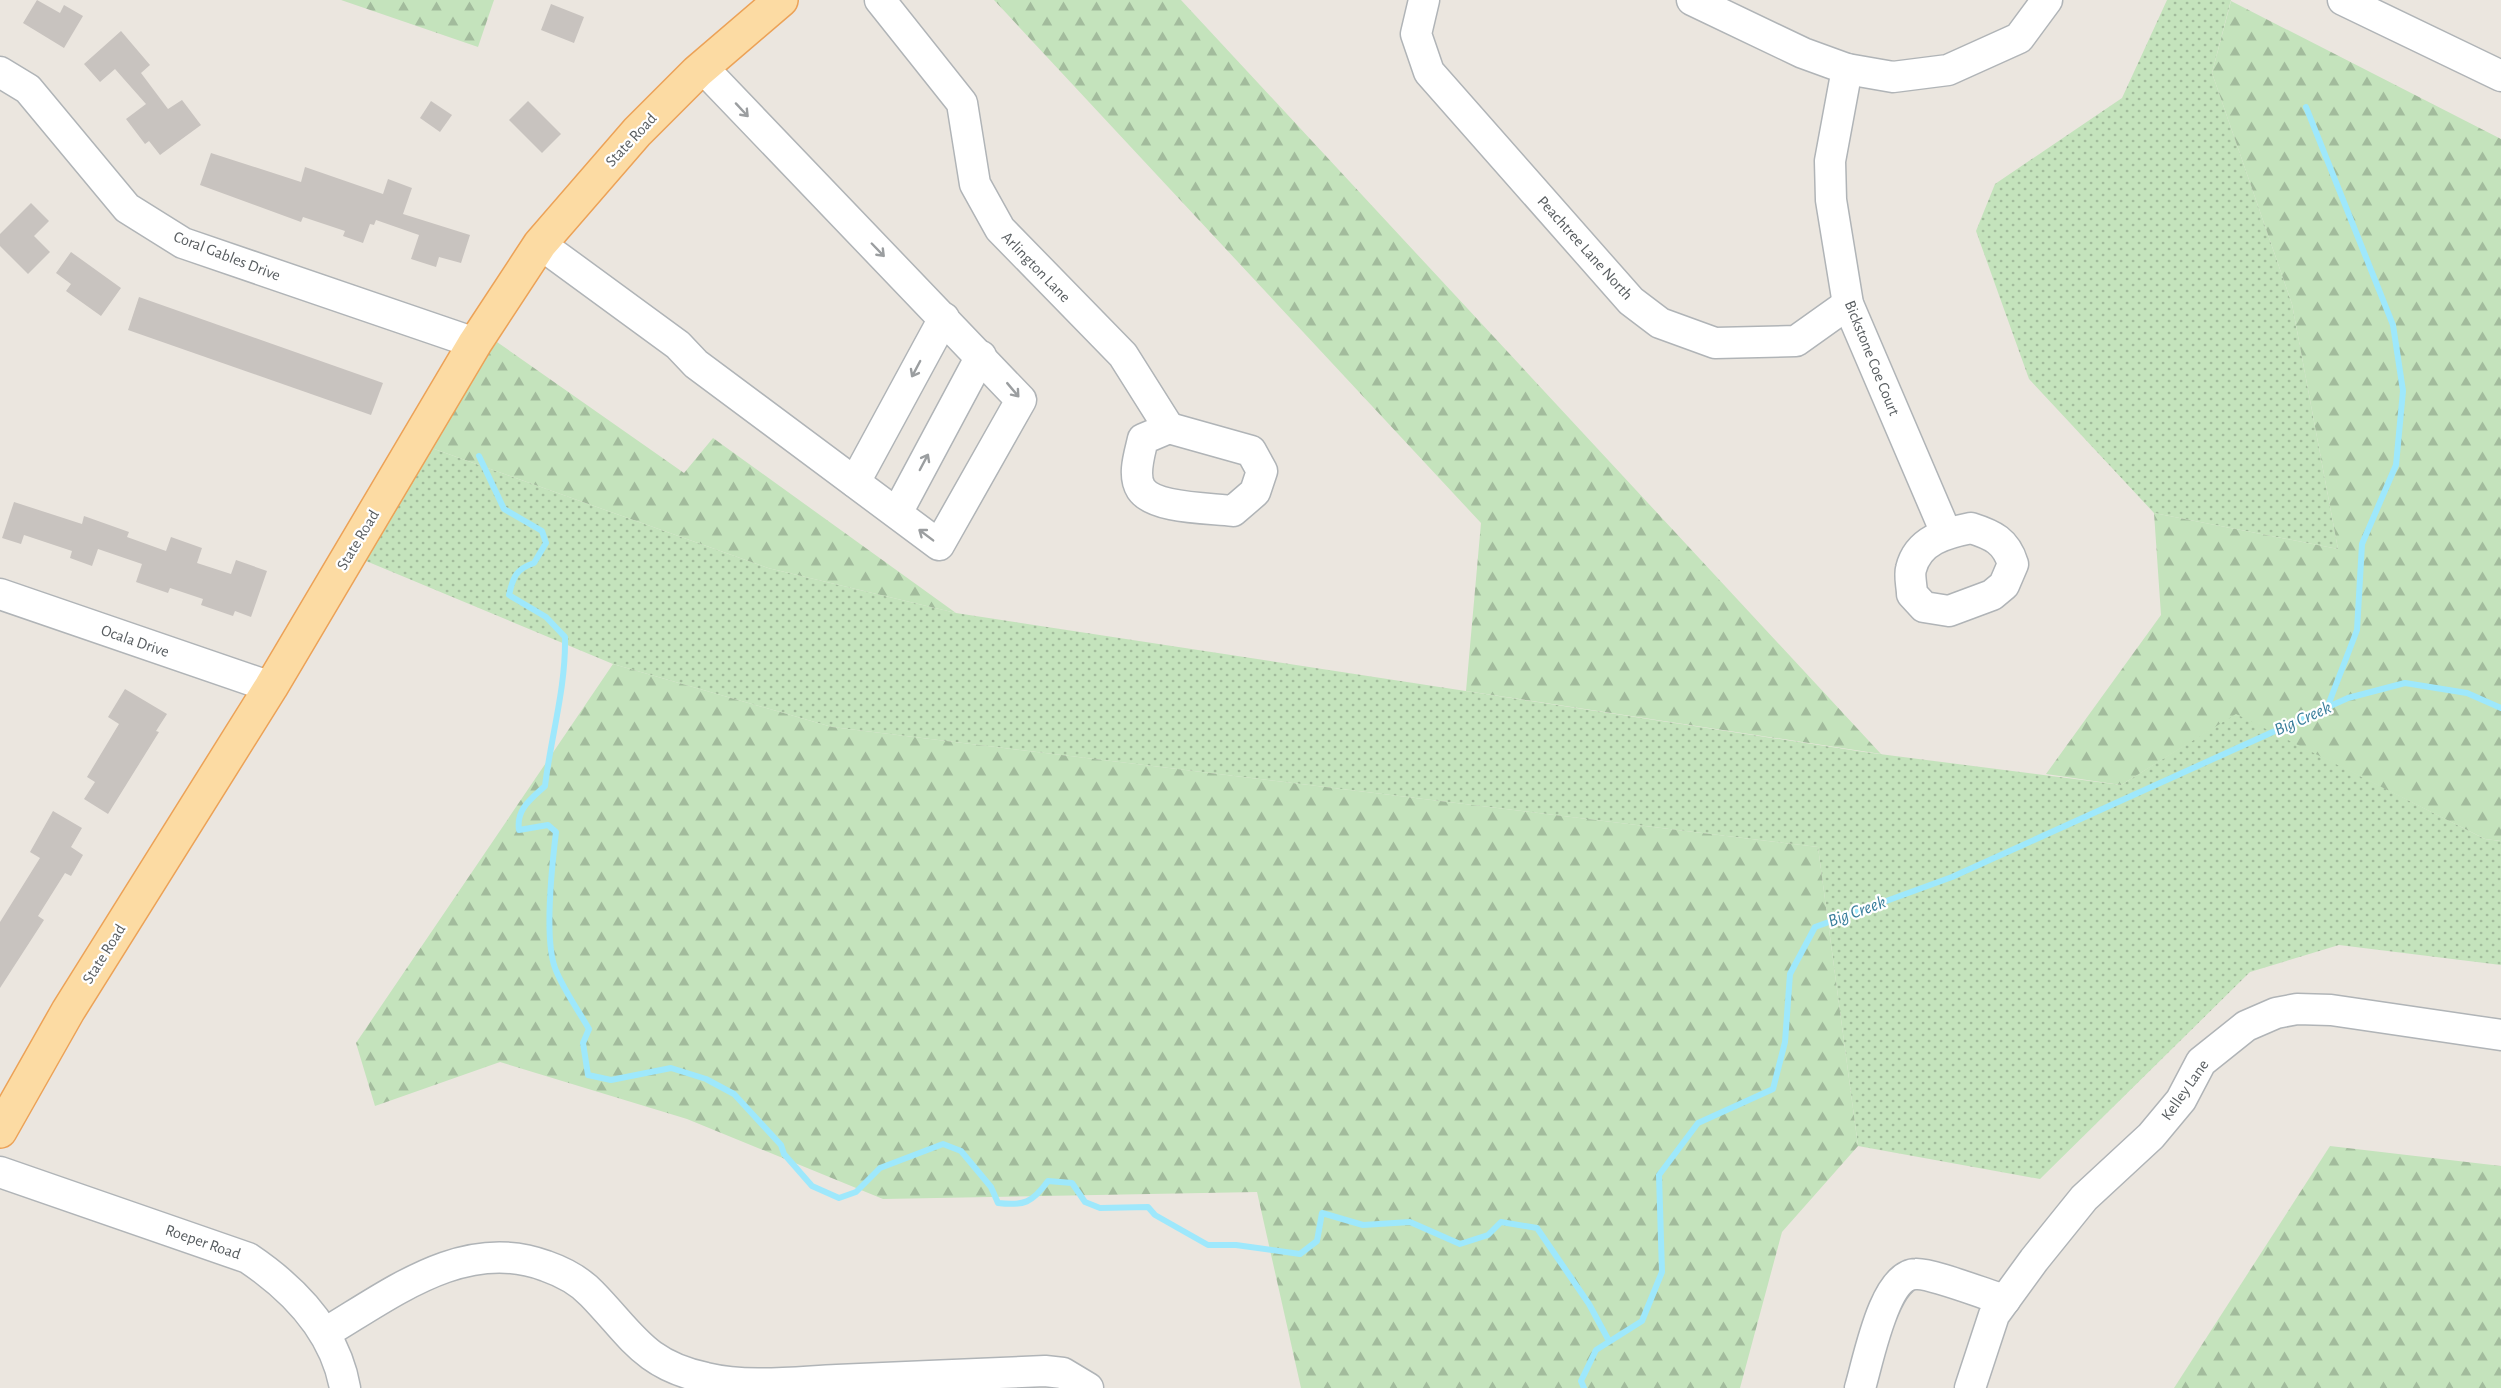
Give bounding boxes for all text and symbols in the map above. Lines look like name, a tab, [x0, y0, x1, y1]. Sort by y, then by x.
one-way arrow	[735, 102, 749, 117]
street label: State Road	[602, 110, 660, 170]
street label: Peachtree Lane North	[1534, 193, 1636, 303]
street label: Coral Gables Drive	[171, 228, 283, 284]
street label: Arlington Lane	[999, 229, 1073, 305]
one-way arrow	[871, 242, 885, 257]
street label: Bickstone Coe Court	[1842, 298, 1902, 418]
one-way arrow	[910, 360, 922, 377]
one-way arrow	[1006, 382, 1020, 397]
one-way arrow	[918, 454, 930, 471]
street label: State Road	[334, 507, 382, 573]
one-way arrow	[919, 529, 935, 542]
street label: Ocala Drive	[99, 622, 171, 660]
water label: Big Creek	[2272, 699, 2334, 739]
water label: Big Creek	[1826, 893, 1888, 931]
street label: State Road	[80, 921, 128, 987]
street label: Kelley Lane	[2158, 1057, 2212, 1124]
street label: Roeper Road	[163, 1222, 243, 1262]

